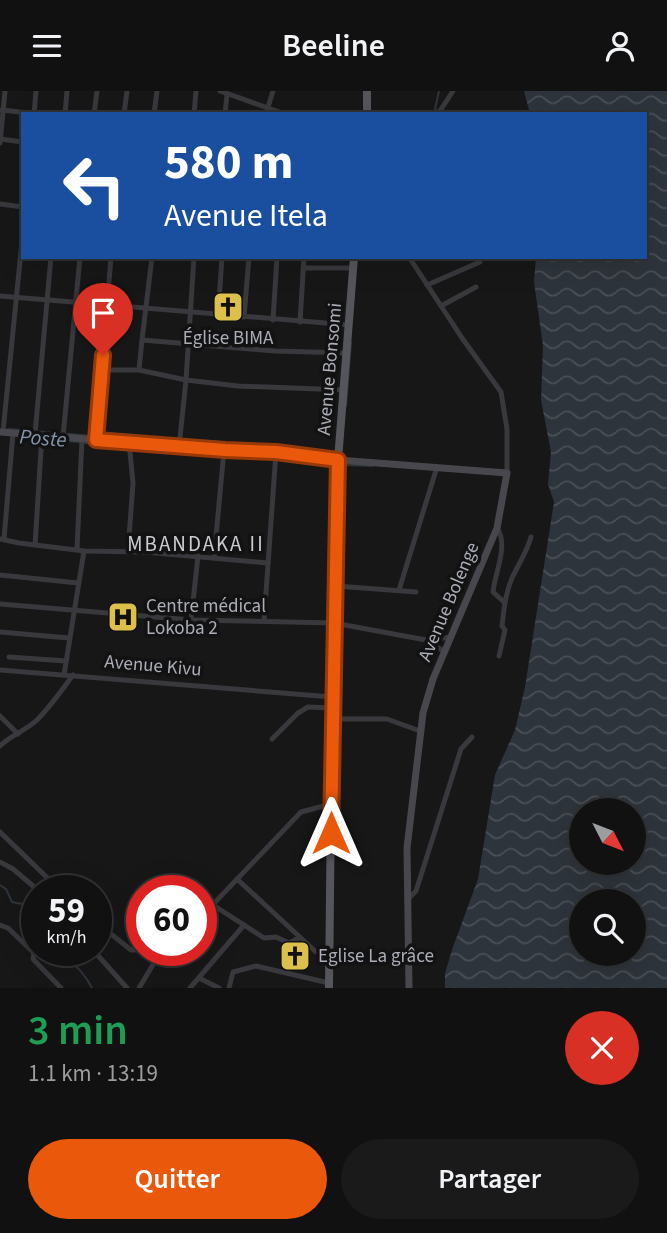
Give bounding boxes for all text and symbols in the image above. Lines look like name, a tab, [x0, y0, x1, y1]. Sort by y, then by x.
text: Beeline	[282, 23, 385, 69]
icon: menu	[28, 27, 66, 65]
icon: person	[601, 27, 639, 65]
text: 580 m	[164, 128, 293, 198]
icon: left	[49, 140, 140, 231]
text: Avenue Itela	[164, 193, 328, 239]
pin	[73, 283, 133, 355]
church icon: Église BIMA	[211, 290, 245, 324]
icon: arrive	[84, 294, 122, 332]
street label: Avenue Bonsomi	[311, 302, 349, 436]
place label: Église BIMA	[183, 325, 274, 352]
water label: Poste	[18, 421, 68, 455]
district label: MBANDAKA II	[127, 529, 265, 559]
street label: Avenue Bolenge	[412, 538, 486, 666]
place label: Centre médical Lokoba 2	[146, 593, 266, 642]
hospital icon: Centre médical Lokoba 2	[106, 600, 140, 634]
street label: Avenue Kivu	[103, 648, 203, 684]
position arrow	[294, 796, 368, 870]
north arrow	[569, 798, 646, 875]
map controls	[569, 798, 646, 966]
speed limit sign: 60	[126, 875, 217, 966]
text: 59	[48, 886, 85, 936]
button: search	[569, 889, 646, 966]
text: km/h	[47, 925, 86, 950]
church icon: Eglise La grâce	[278, 939, 312, 973]
place label: Eglise La grâce	[318, 943, 434, 970]
text: 3 min	[28, 1001, 128, 1061]
button: close	[565, 1011, 639, 1085]
text: 1.1 km · 13:19	[28, 1057, 158, 1090]
button: Quitter	[28, 1139, 327, 1219]
button: Partager	[341, 1139, 639, 1219]

